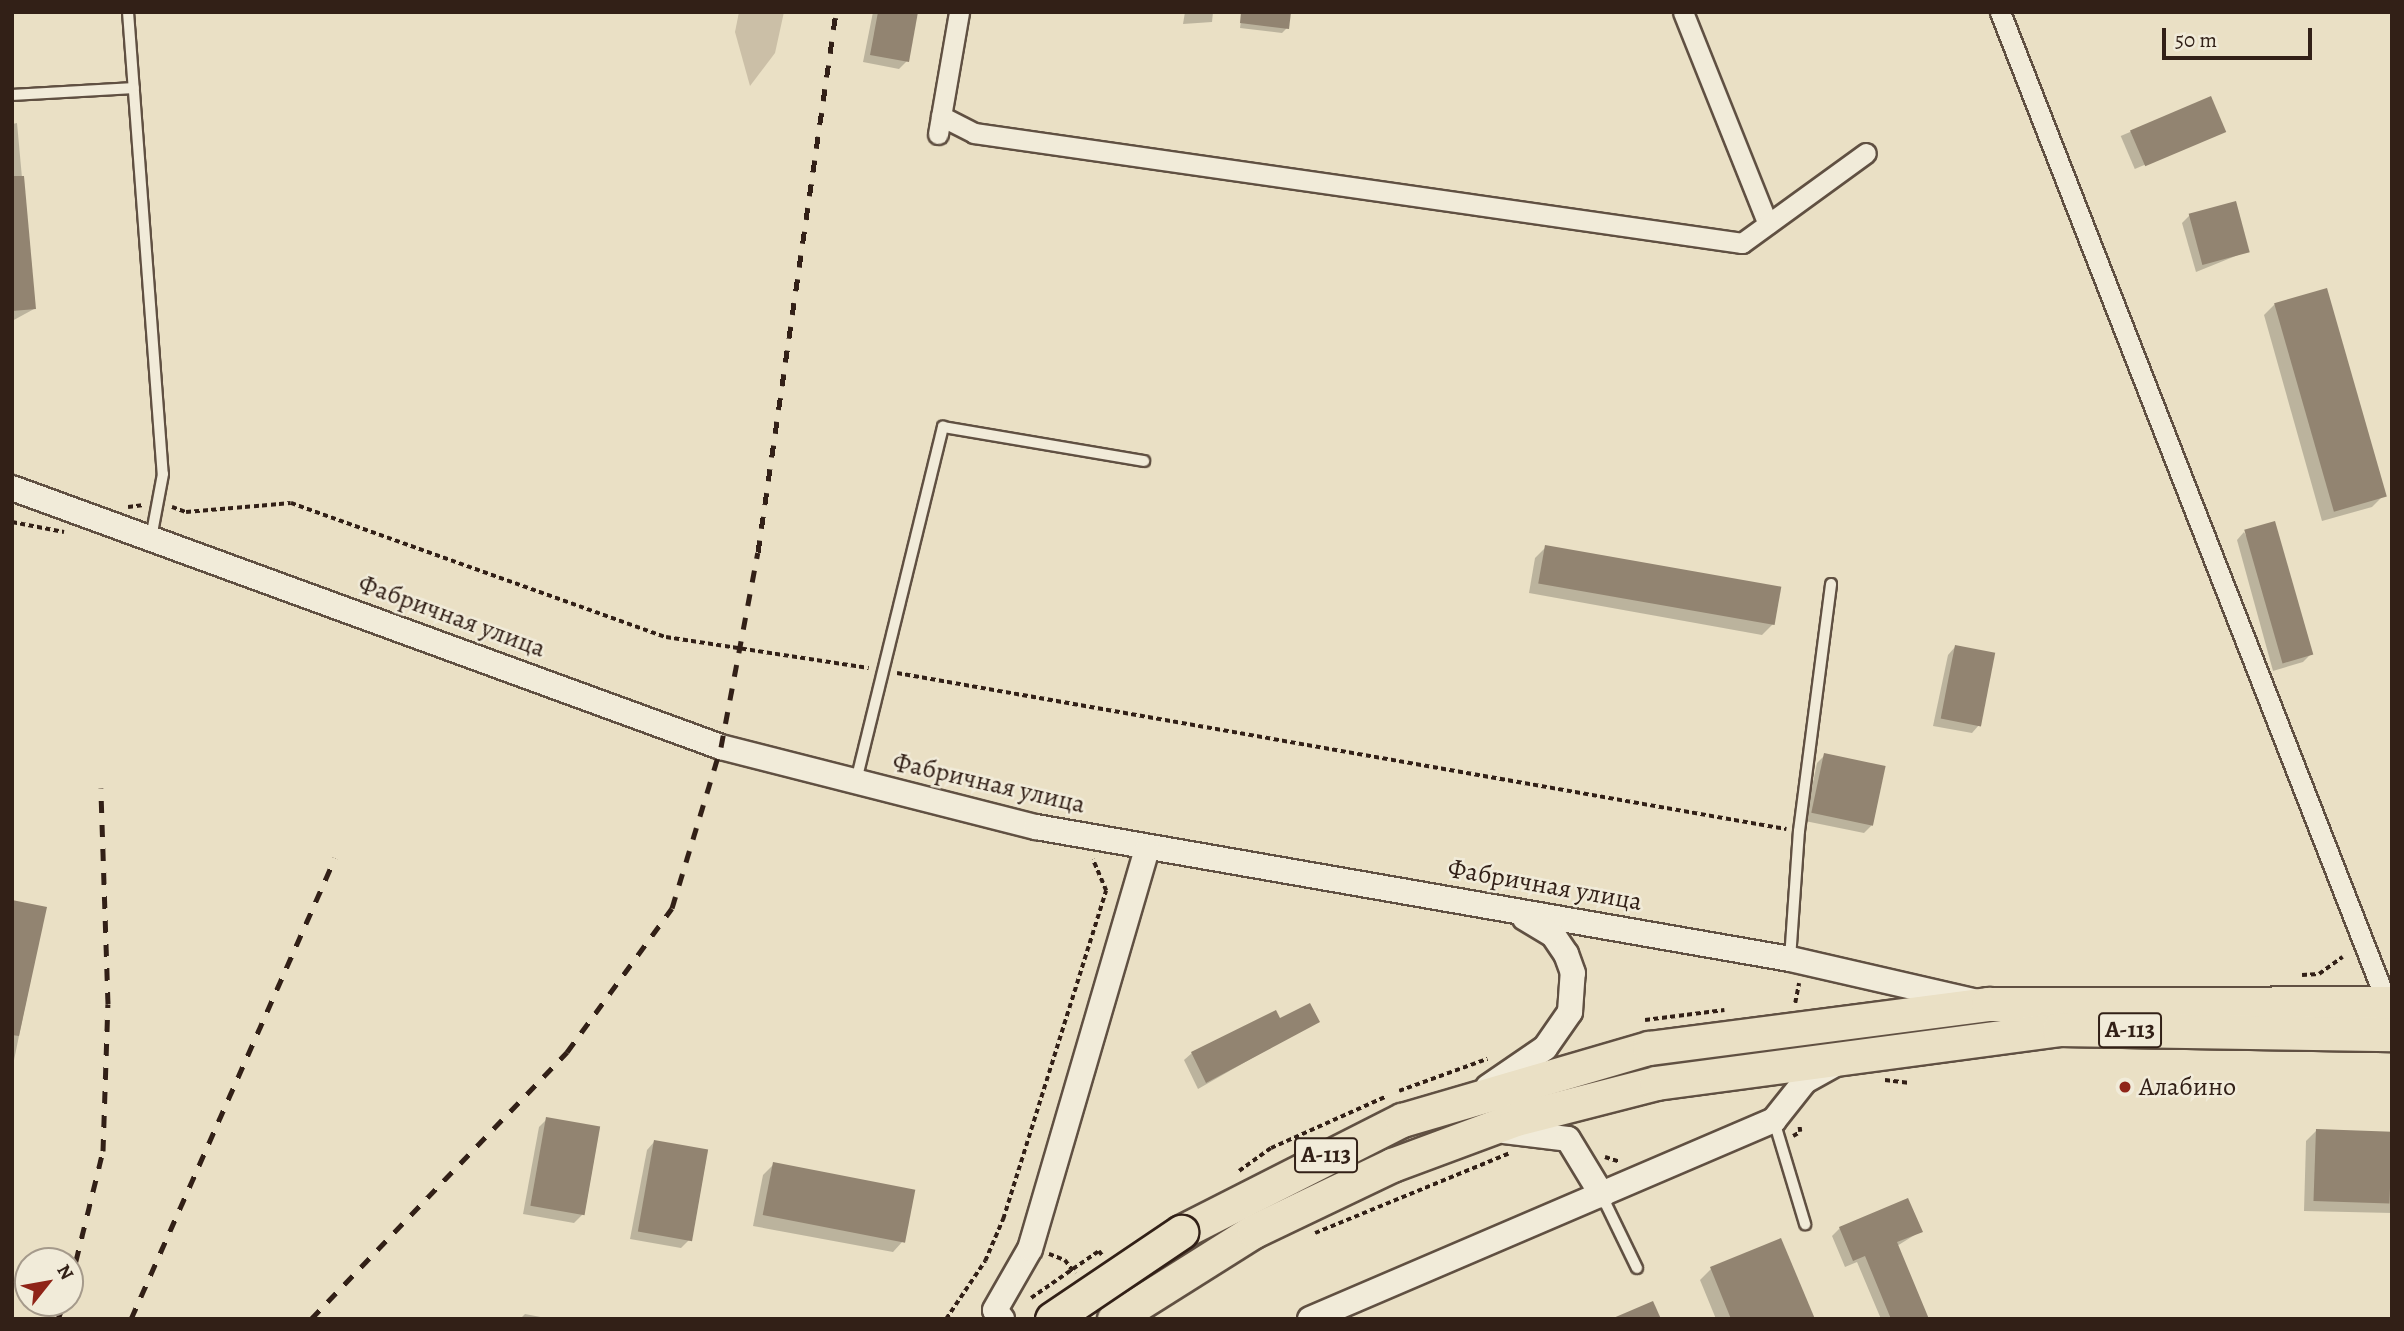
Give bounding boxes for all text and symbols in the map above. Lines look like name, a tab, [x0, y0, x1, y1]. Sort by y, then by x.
scale bar	[2166, 14, 2316, 58]
text: 50 m	[2175, 26, 2217, 54]
street label: Фабричная улица	[354, 568, 550, 664]
street label: Фабричная улица	[890, 746, 1088, 820]
street label: Фабричная улица	[1446, 853, 1644, 917]
road number: А-113	[2097, 1010, 2163, 1050]
place label: Алабино	[2139, 1071, 2236, 1103]
marker: Алабино	[2117, 1079, 2133, 1095]
road number: А-113	[1293, 1134, 1359, 1176]
north arrow	[14, 1247, 84, 1317]
text: N	[51, 1260, 80, 1285]

